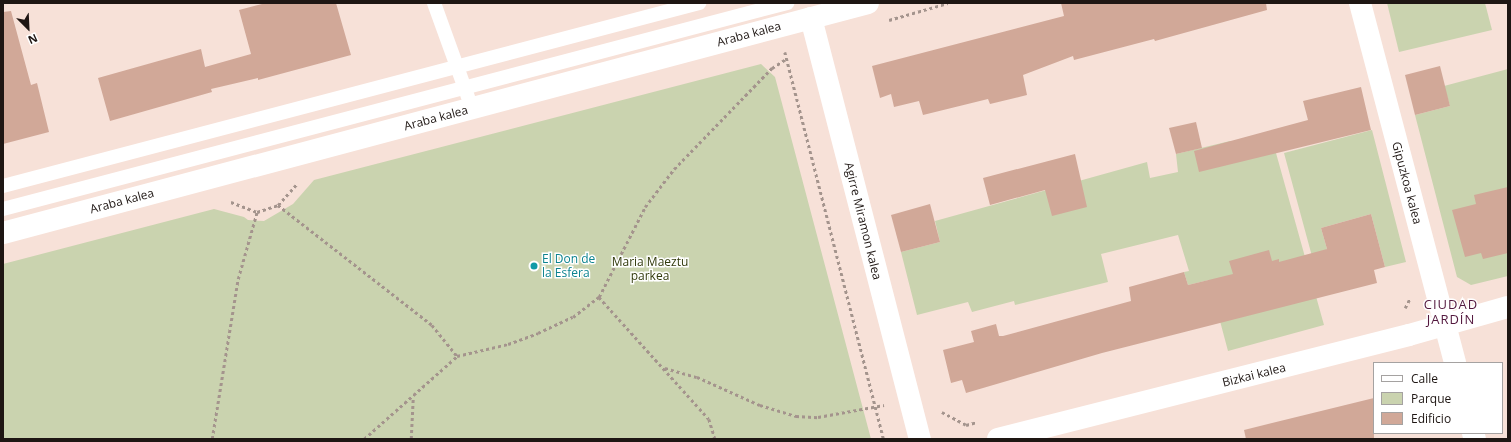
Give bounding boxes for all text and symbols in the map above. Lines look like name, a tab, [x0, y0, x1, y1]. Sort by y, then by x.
north arrow	[8, 8, 48, 48]
street label: Araba kalea	[715, 19, 783, 49]
text: N	[26, 31, 40, 48]
street label: Araba kalea	[402, 103, 470, 133]
street label: Gipuzkoa kalea	[1389, 140, 1425, 226]
street label: Agirre Miramon kalea	[841, 161, 885, 281]
street label: Araba kalea	[88, 186, 156, 216]
place label: El Don de la Esfera	[542, 252, 595, 280]
park label: Maria Maeztu parkea	[612, 255, 688, 283]
marker: El Don de la Esfera	[529, 261, 539, 271]
district label: CIUDAD JARDÍN	[1424, 297, 1478, 328]
street label: Bizkai kalea	[1221, 360, 1287, 390]
legend	[1373, 362, 1503, 434]
text: Calle	[1411, 370, 1438, 387]
text: Parque	[1411, 390, 1451, 407]
text: Edificio	[1411, 410, 1451, 427]

